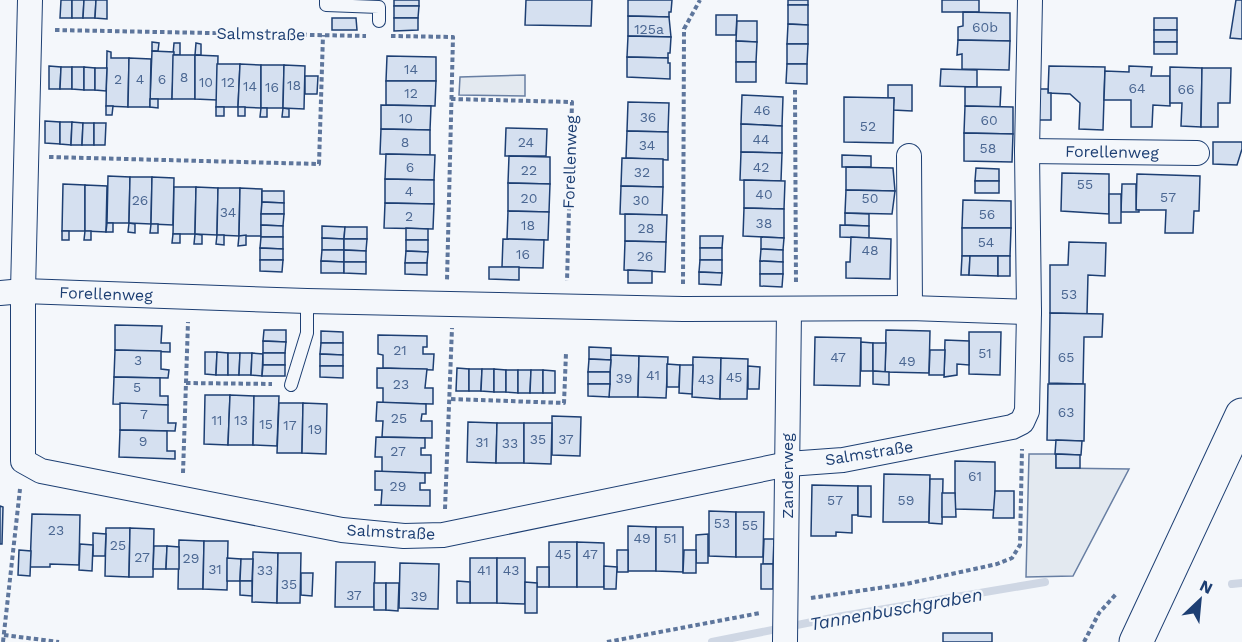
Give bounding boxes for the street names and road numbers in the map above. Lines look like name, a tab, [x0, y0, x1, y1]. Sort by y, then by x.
street label: Salmstraße	[216, 24, 306, 44]
street label: Forellenweg	[559, 114, 581, 209]
street label: Forellenweg	[1065, 142, 1159, 162]
street label: Forellenweg	[59, 283, 154, 305]
street label: Zanderweg	[778, 433, 797, 519]
street label: Salmstraße	[824, 437, 914, 469]
street label: Salmstraße	[346, 520, 436, 544]

